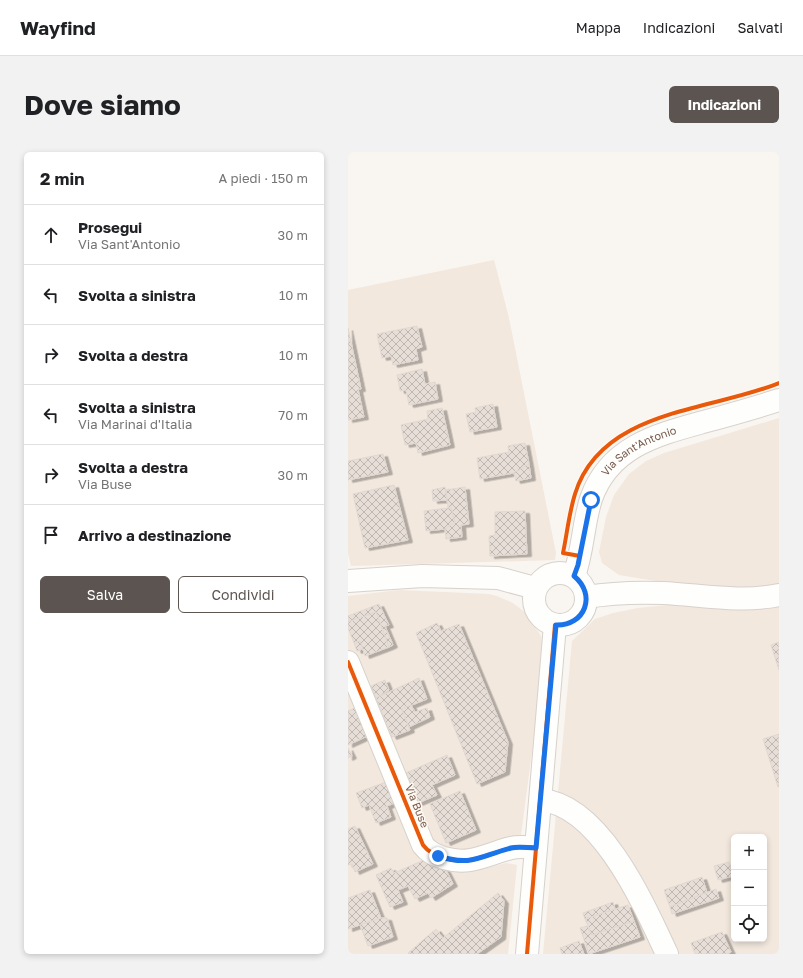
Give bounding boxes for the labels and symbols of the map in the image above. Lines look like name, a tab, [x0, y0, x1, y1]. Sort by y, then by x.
street label: Via Sant'Antonio	[598, 423, 678, 478]
route start	[582, 491, 600, 509]
street label: Via Buse	[403, 782, 432, 829]
route end	[429, 847, 447, 865]

